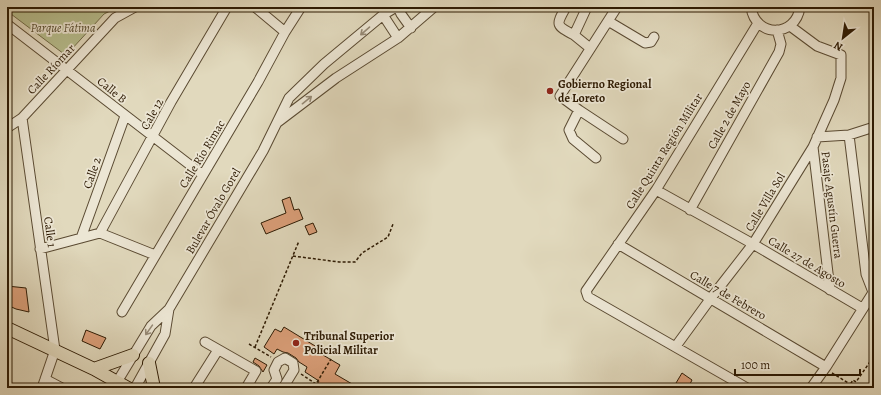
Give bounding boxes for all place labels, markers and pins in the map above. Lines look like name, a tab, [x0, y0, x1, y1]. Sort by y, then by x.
place label: Gobierno Regional de Loreto	[558, 76, 652, 106]
marker: Gobierno Regional de Loreto	[545, 86, 555, 96]
place label: Tribunal Superior Policial Militar	[304, 328, 394, 358]
marker: Tribunal Superior Policial Militar	[291, 338, 301, 348]

